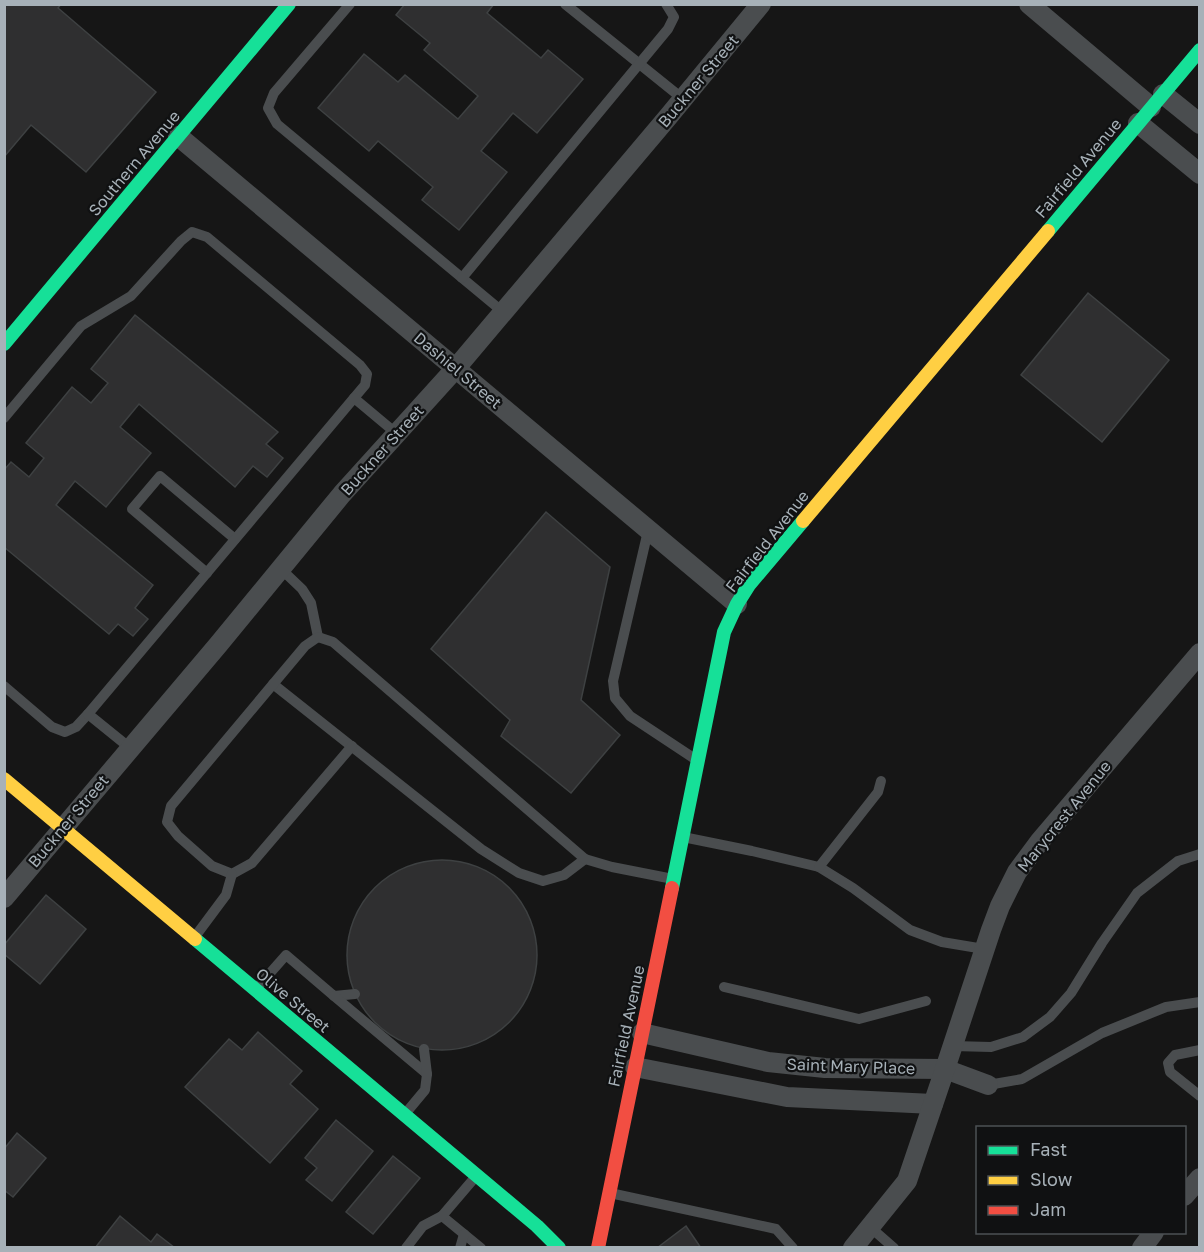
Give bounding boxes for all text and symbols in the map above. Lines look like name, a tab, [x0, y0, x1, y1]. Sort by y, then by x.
street label: Buckner Street	[653, 31, 743, 131]
street label: Southern Avenue	[84, 106, 184, 220]
street label: Fairfield Avenue	[1031, 114, 1125, 222]
street label: Dashiel Street	[410, 327, 506, 413]
street label: Buckner Street	[336, 401, 428, 499]
street label: Fairfield Avenue	[721, 486, 813, 596]
street label: Marycrest Avenue	[1013, 756, 1115, 876]
street label: Buckner Street	[23, 771, 113, 871]
street label: Olive Street	[252, 963, 334, 1037]
street label: Fairfield Avenue	[603, 963, 649, 1089]
street label: Saint Mary Place	[786, 1054, 916, 1078]
legend	[976, 1126, 1186, 1234]
text: Fast	[1030, 1138, 1067, 1160]
text: Slow	[1030, 1168, 1073, 1190]
text: Jam	[1030, 1198, 1066, 1220]

